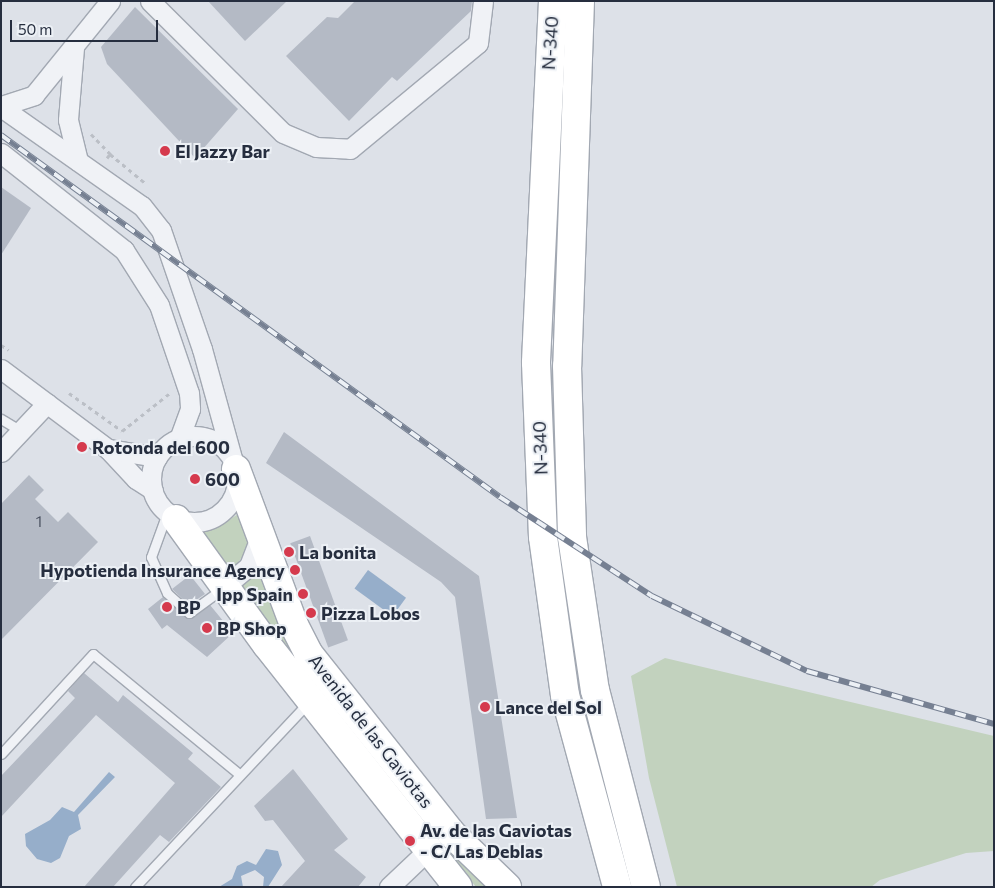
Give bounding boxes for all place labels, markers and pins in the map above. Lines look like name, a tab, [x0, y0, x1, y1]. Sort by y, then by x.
place label: El Jazzy Bar	[175, 140, 270, 162]
marker: El Jazzy Bar	[159, 145, 171, 157]
place label: Rotonda del 600	[92, 436, 230, 458]
marker: Rotonda del 600	[76, 441, 88, 453]
place label: 600	[205, 468, 240, 490]
marker: 600	[189, 473, 201, 485]
place label: La bonita	[299, 541, 376, 563]
marker: La bonita	[283, 546, 295, 558]
place label: Hypotienda Insurance Agency	[40, 559, 285, 581]
marker: Hypotienda Insurance Agency	[289, 564, 301, 576]
place label: Ipp Spain	[216, 583, 293, 605]
marker: Ipp Spain	[297, 588, 309, 600]
place label: BP	[177, 596, 201, 618]
marker: BP	[161, 601, 173, 613]
place label: Pizza Lobos	[321, 602, 420, 624]
marker: Pizza Lobos	[305, 607, 317, 619]
place label: BP Shop	[217, 617, 287, 639]
marker: BP Shop	[201, 622, 213, 634]
place label: Lance del Sol	[495, 696, 602, 718]
marker: Lance del Sol	[479, 701, 491, 713]
place label: Av. de las Gaviotas - C/ Las Deblas	[420, 820, 572, 862]
marker: Av. de las Gaviotas - C/ Las Deblas	[404, 835, 416, 847]

